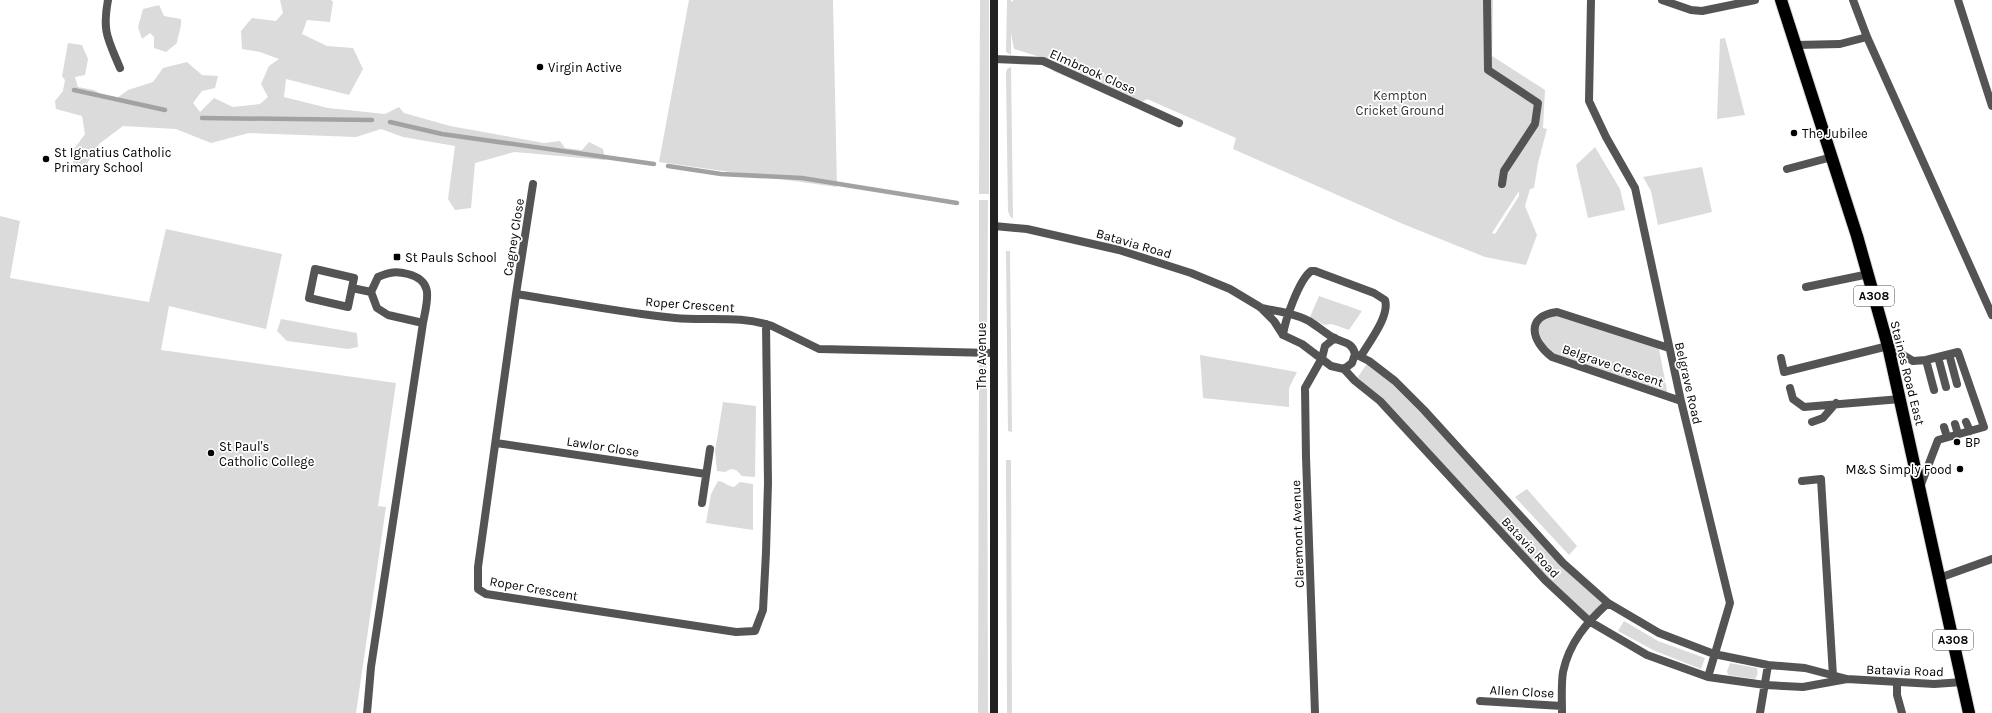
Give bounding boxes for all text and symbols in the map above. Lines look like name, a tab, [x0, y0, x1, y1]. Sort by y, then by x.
street label: Elmbrook Close	[1048, 46, 1138, 97]
place label: Virgin Active	[548, 60, 622, 75]
marker: Virgin Active	[535, 62, 545, 72]
park label: Kempton Cricket Ground	[1356, 88, 1444, 118]
place label: The Jubilee	[1802, 126, 1868, 141]
marker: The Jubilee	[1789, 128, 1799, 138]
place label: St Ignatius Catholic Primary School	[54, 145, 172, 175]
marker: St Ignatius Catholic Primary School	[41, 154, 51, 164]
street label: Cagney Close	[500, 197, 527, 277]
street label: Batavia Road	[1094, 226, 1173, 261]
place label: St Pauls School	[405, 250, 497, 265]
marker: St Pauls School	[392, 252, 402, 262]
road number: A308	[1854, 286, 1894, 306]
street label: Roper Crescent	[645, 294, 735, 315]
street label: Staines Road East	[1887, 319, 1928, 427]
street label: The Avenue	[974, 322, 989, 389]
street label: Belgrave Crescent	[1560, 341, 1666, 390]
street label: Belgrave Road	[1672, 341, 1705, 426]
street label: Lawlor Close	[565, 433, 641, 460]
place label: BP	[1965, 435, 1980, 450]
marker: BP	[1952, 437, 1962, 447]
place label: St Paul's Catholic College	[219, 439, 315, 469]
marker: St Paul's Catholic College	[206, 448, 216, 458]
place label: M&S Simply Food	[1846, 462, 1952, 477]
marker: M&S Simply Food	[1955, 464, 1965, 474]
street label: Claremont Avenue	[1288, 479, 1307, 588]
street label: Batavia Road	[1499, 514, 1563, 581]
street label: Roper Crescent	[489, 573, 579, 604]
road number: A308	[1933, 630, 1973, 650]
street label: Batavia Road	[1866, 662, 1944, 679]
street label: Allen Close	[1489, 682, 1555, 701]

